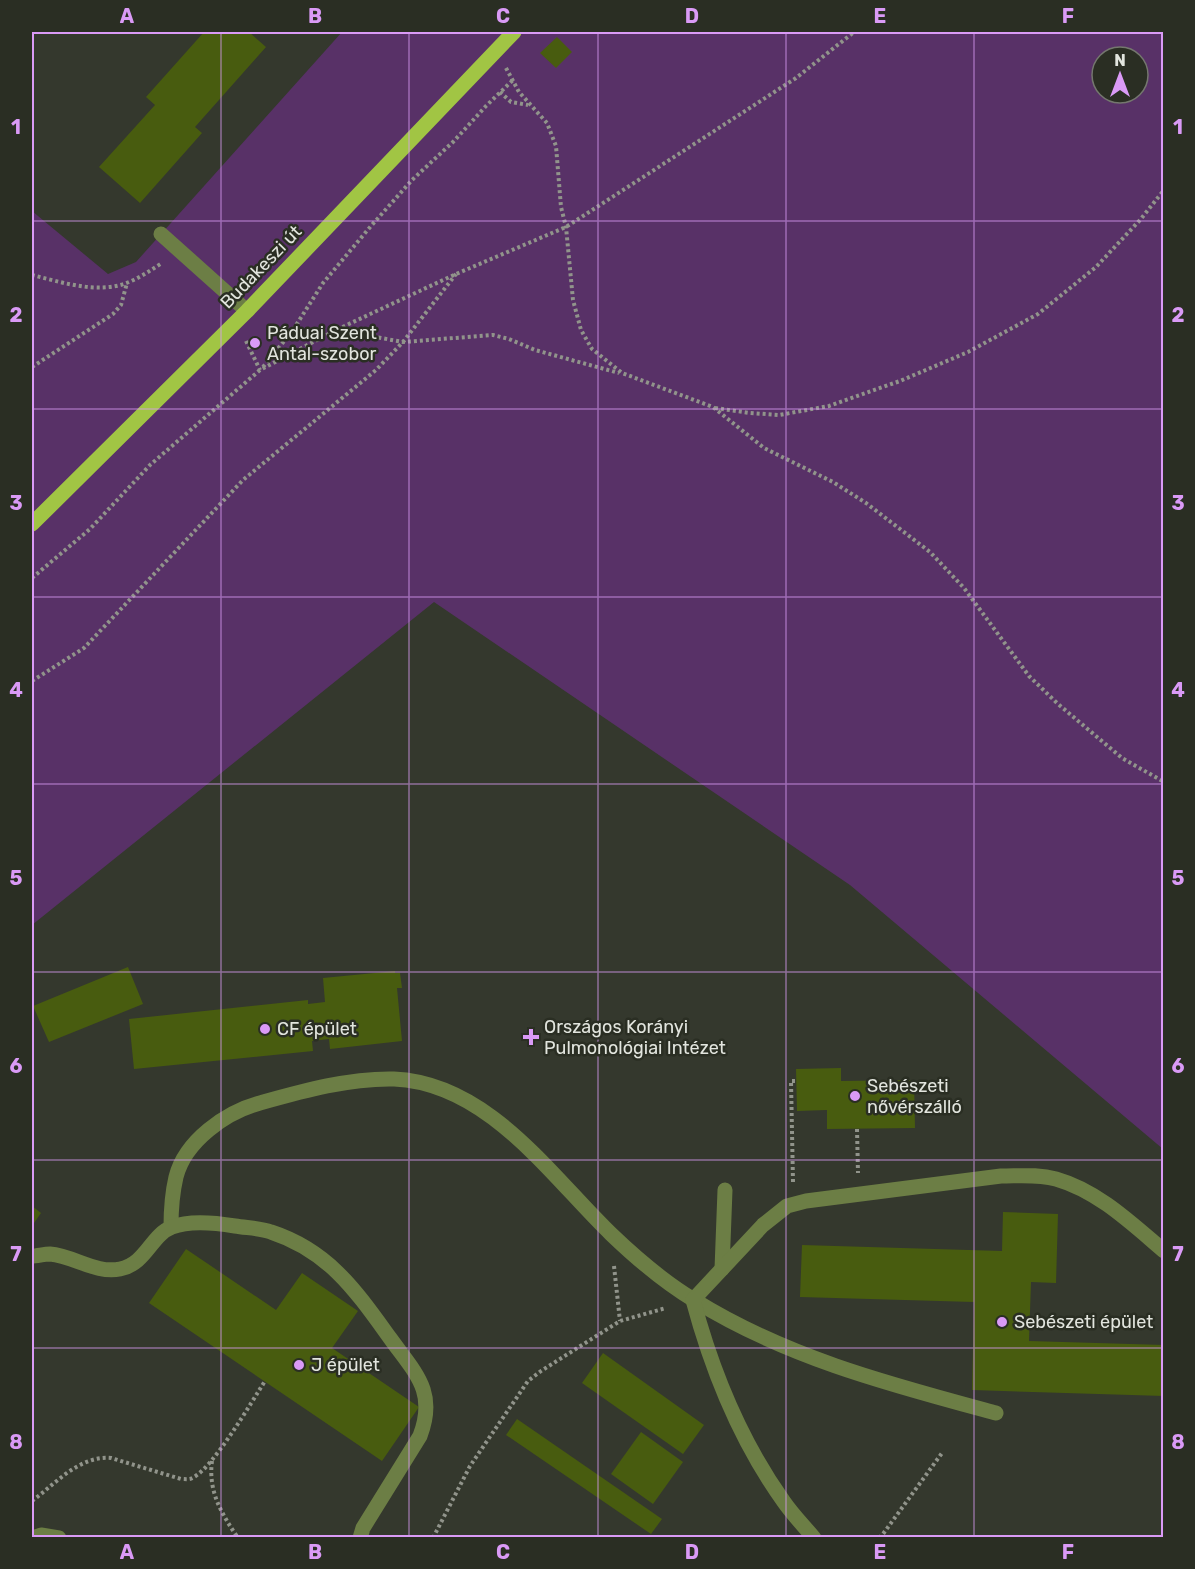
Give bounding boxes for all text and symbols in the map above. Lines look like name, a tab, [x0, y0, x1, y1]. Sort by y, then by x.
text: A	[120, 4, 135, 28]
text: B	[308, 4, 322, 28]
text: C	[496, 4, 510, 28]
text: D	[685, 4, 699, 28]
text: E	[874, 4, 886, 28]
text: F	[1062, 4, 1074, 28]
north arrow	[1090, 45, 1150, 105]
text: N	[1114, 51, 1126, 70]
text: 1	[11, 115, 21, 139]
text: 1	[1173, 115, 1183, 139]
street label: Budakeszi út	[216, 221, 306, 313]
text: 2	[10, 303, 23, 327]
text: 2	[1172, 303, 1185, 327]
place label: Páduai Szent Antal-szobor	[267, 322, 377, 365]
marker: Páduai Szent Antal-szobor	[248, 336, 262, 350]
text: 3	[9, 491, 23, 515]
text: 3	[1171, 491, 1185, 515]
text: 4	[9, 678, 23, 702]
text: 4	[1171, 678, 1185, 702]
text: 5	[10, 866, 23, 890]
text: 5	[1172, 866, 1185, 890]
place label: Országos Korányi Pulmonológiai Intézet	[544, 1016, 726, 1059]
place label: CF épület	[277, 1018, 357, 1040]
marker: CF épület	[258, 1022, 272, 1036]
marker: Országos Korányi Pulmonológiai Intézet	[522, 1028, 540, 1046]
text: 6	[9, 1054, 23, 1078]
text: 6	[1171, 1054, 1185, 1078]
place label: Sebészeti nővérszálló	[867, 1075, 962, 1118]
marker: Sebészeti nővérszálló	[848, 1089, 862, 1103]
text: 7	[10, 1242, 22, 1266]
text: 7	[1172, 1242, 1184, 1266]
place label: Sebészeti épület	[1014, 1311, 1153, 1333]
marker: Sebészeti épület	[995, 1315, 1009, 1329]
place label: J épület	[311, 1354, 380, 1376]
marker: J épület	[292, 1358, 306, 1372]
text: 8	[9, 1430, 23, 1454]
text: 8	[1171, 1430, 1185, 1454]
text: A	[120, 1540, 135, 1564]
text: B	[308, 1540, 322, 1564]
text: C	[496, 1540, 510, 1564]
text: D	[685, 1540, 699, 1564]
text: E	[874, 1540, 886, 1564]
text: F	[1062, 1540, 1074, 1564]

